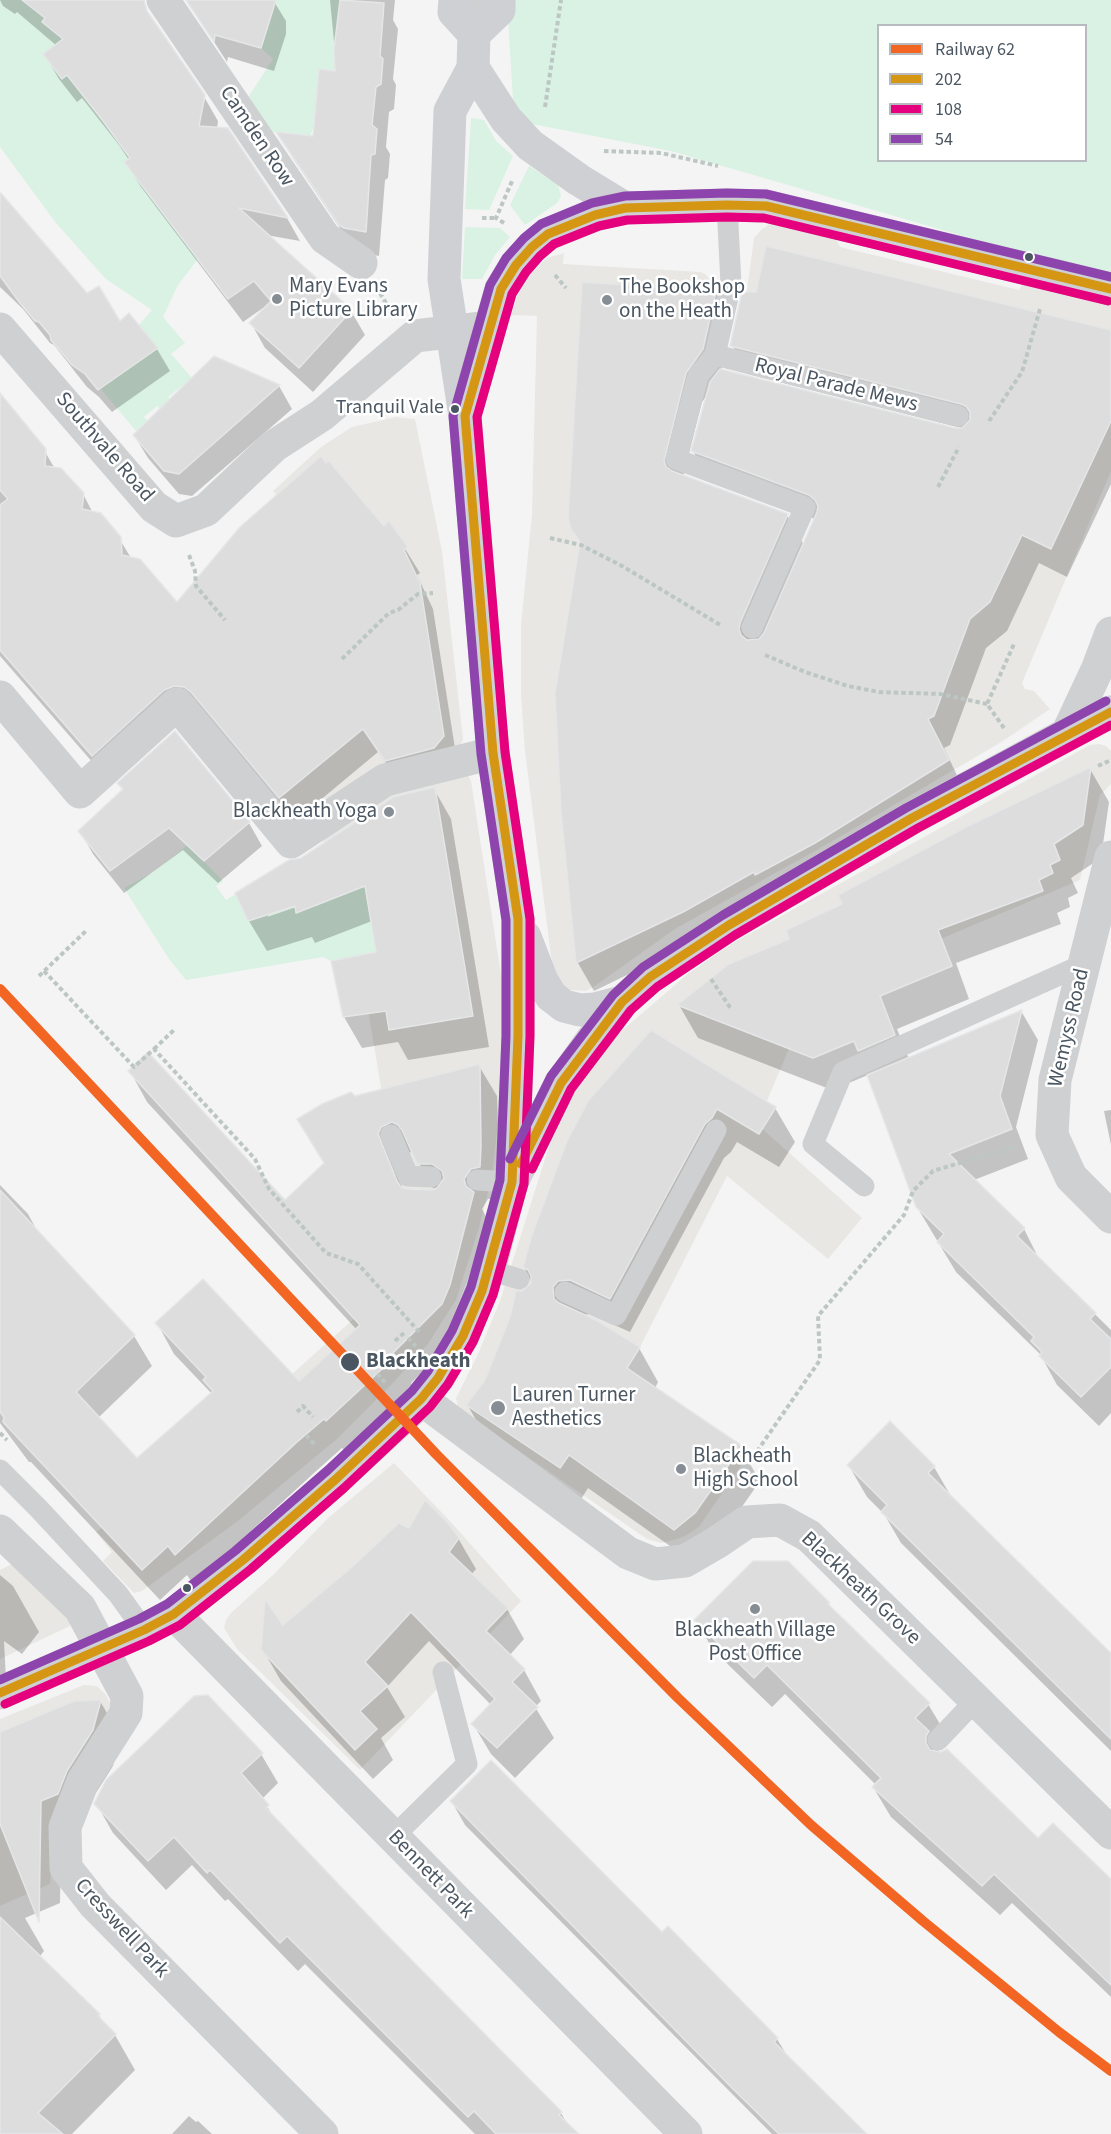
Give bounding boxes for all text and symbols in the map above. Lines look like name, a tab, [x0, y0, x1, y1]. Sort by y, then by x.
legend	[877, 24, 1087, 162]
text: Railway 62	[935, 37, 1015, 62]
text: 202	[935, 67, 962, 92]
street label: Camden Row	[213, 82, 299, 192]
text: 108	[935, 97, 962, 122]
text: 54	[935, 127, 953, 152]
unlabelled marker	[1023, 251, 1035, 263]
place label: Mary Evans Picture Library	[289, 274, 418, 324]
place label: The Bookshop on the Heath	[619, 275, 745, 325]
marker: Mary Evans Picture Library	[270, 292, 284, 306]
marker: The Bookshop on the Heath	[600, 293, 614, 307]
street label: Royal Parade Mews	[752, 354, 920, 418]
street label: Southvale Road	[49, 388, 159, 508]
place label: Tranquil Vale	[336, 397, 444, 421]
marker: Tranquil Vale	[449, 403, 461, 415]
place label: Blackheath Yoga	[233, 799, 377, 825]
marker: Blackheath Yoga	[382, 805, 396, 819]
street label: Wemyss Road	[1044, 966, 1096, 1090]
place label: Blackheath	[366, 1349, 470, 1375]
marker: Blackheath	[339, 1351, 361, 1373]
place label: Lauren Turner Aesthetics	[512, 1383, 636, 1433]
marker: Lauren Turner Aesthetics	[489, 1399, 507, 1417]
place label: Blackheath High School	[693, 1444, 798, 1494]
marker: Blackheath High School	[674, 1462, 688, 1476]
street label: Blackheath Grove	[795, 1527, 925, 1651]
unlabelled marker	[181, 1582, 193, 1594]
marker: Blackheath Village Post Office	[748, 1602, 762, 1616]
place label: Blackheath Village Post Office	[675, 1618, 835, 1668]
street label: Bennett Park	[382, 1826, 478, 1924]
street label: Cresswell Park	[69, 1874, 173, 1984]

